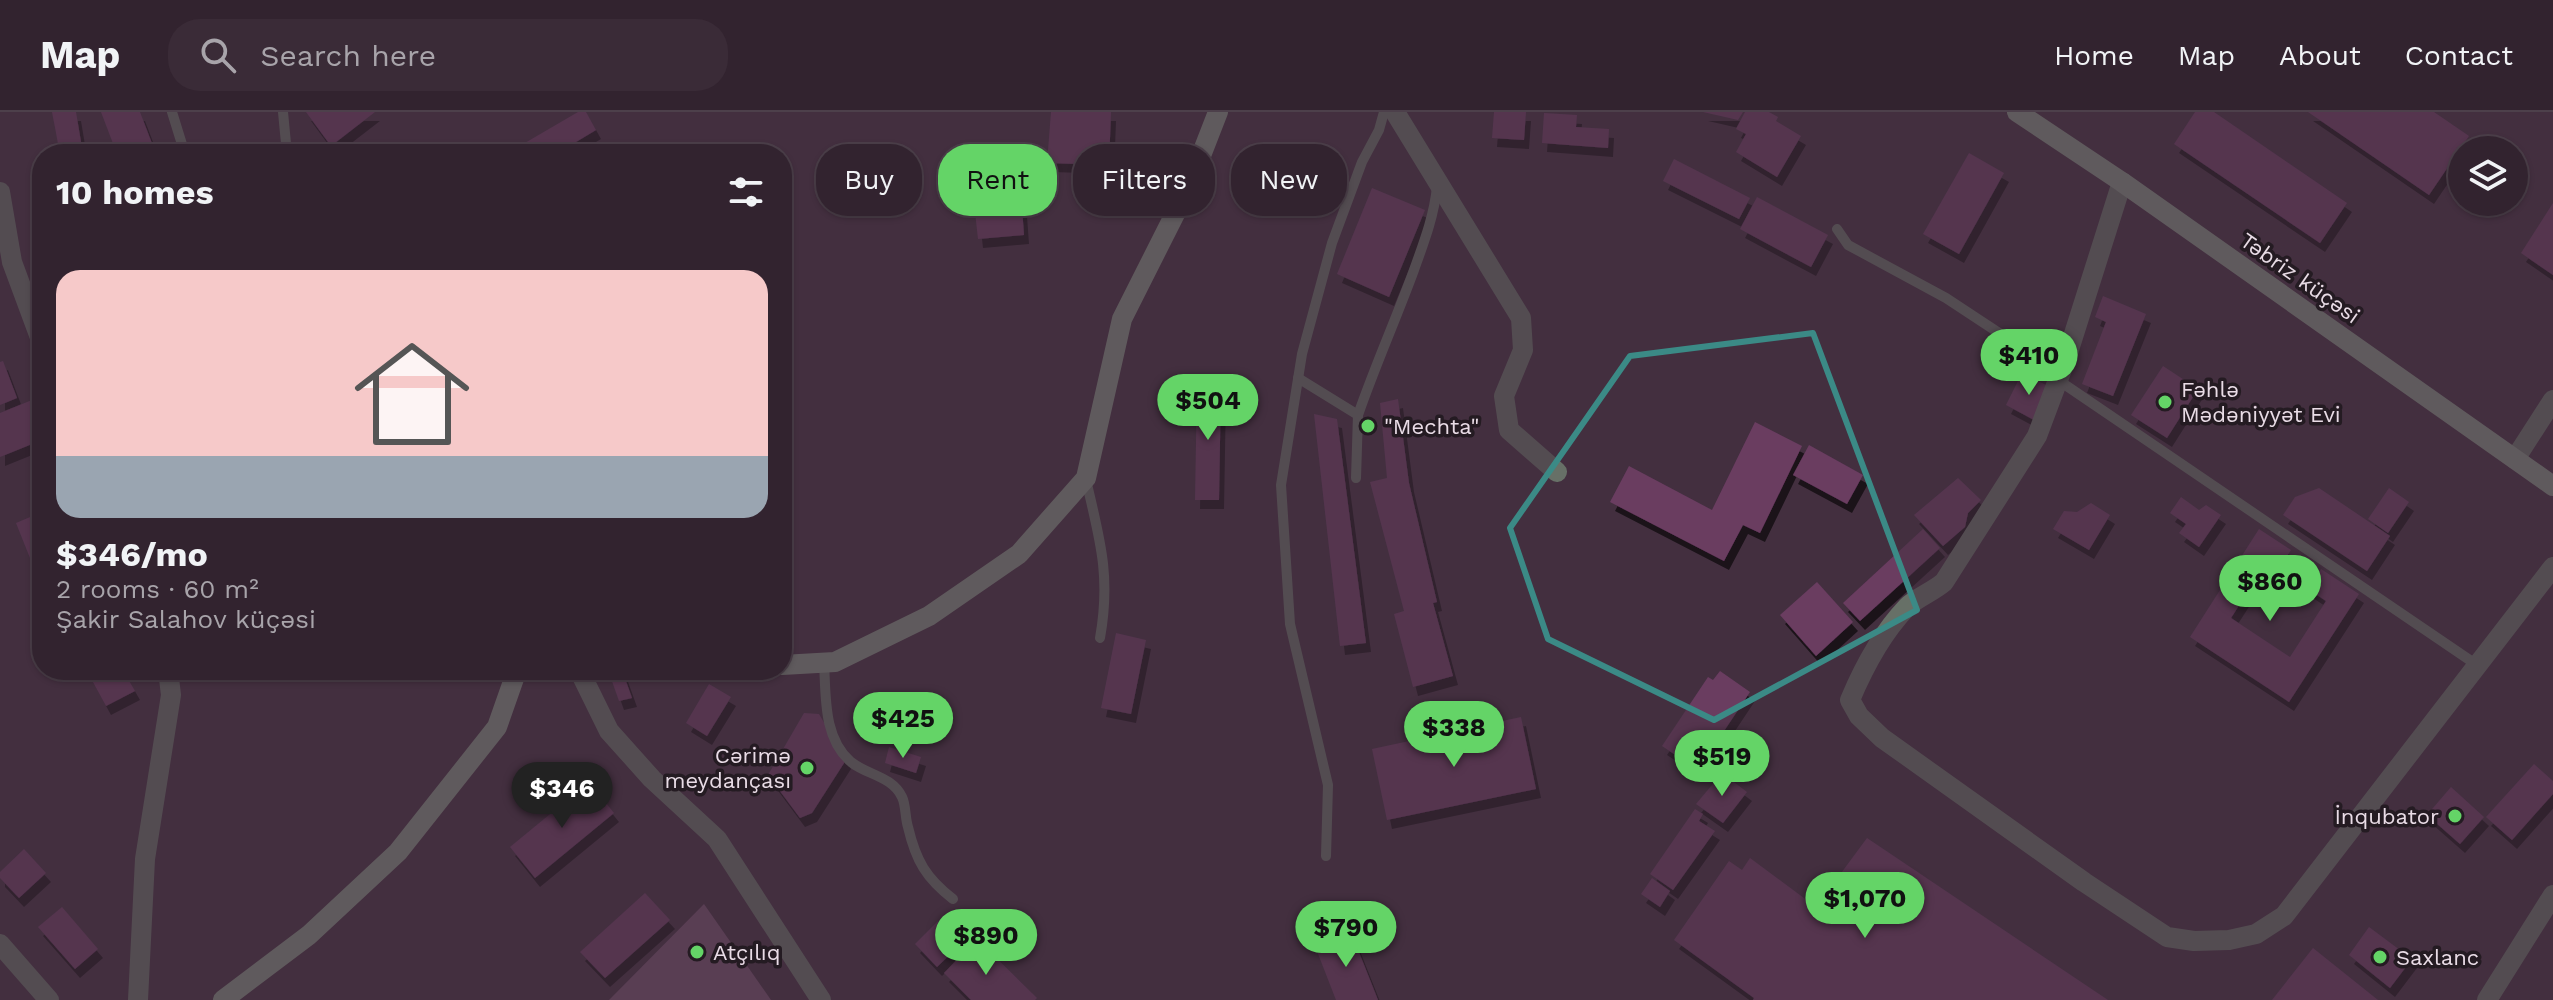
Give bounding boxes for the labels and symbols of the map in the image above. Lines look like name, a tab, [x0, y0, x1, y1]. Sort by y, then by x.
street label: Təbriz küçəsi	[2236, 228, 2364, 328]
pin: $410	[1982, 329, 2076, 397]
pin: $504	[1161, 374, 1255, 442]
place label: Fəhlə Mədəniyyət Evi	[2181, 377, 2341, 427]
marker: Fəhlə Mədəniyyət Evi	[2156, 393, 2174, 411]
place label: "Mechta"	[1384, 414, 1479, 439]
marker: "Mechta"	[1359, 417, 1377, 435]
pin: $860	[2223, 555, 2317, 623]
pin: $425	[856, 692, 950, 760]
pin: $338	[1407, 701, 1501, 769]
pin: $519	[1675, 730, 1769, 798]
place label: Cərimə meydançası	[664, 743, 791, 793]
marker: Cərimə meydançası	[798, 759, 816, 777]
pin: $346	[515, 762, 609, 830]
place label: İnqubator	[2334, 804, 2439, 829]
marker: İnqubator	[2446, 807, 2464, 825]
pin: $1,070	[1800, 872, 1930, 940]
pin: $790	[1299, 901, 1393, 969]
pin: $890	[939, 909, 1033, 977]
place label: Atçılıq	[713, 940, 781, 965]
marker: Atçılıq	[688, 943, 706, 961]
place label: Saxlanc	[2396, 945, 2479, 970]
marker: Saxlanc	[2371, 948, 2389, 966]

